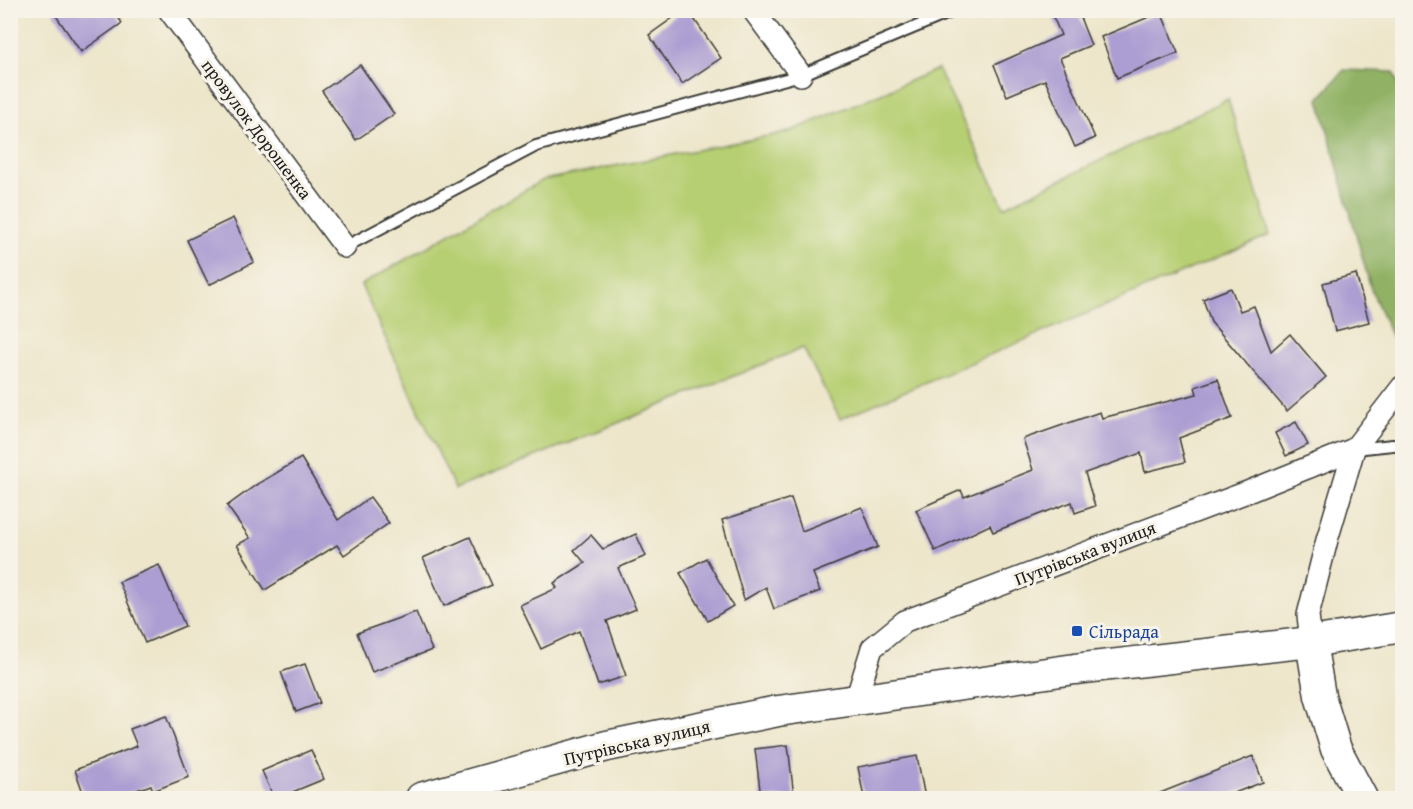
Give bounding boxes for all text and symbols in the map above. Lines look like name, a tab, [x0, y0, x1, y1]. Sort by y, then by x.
street label: провулок Дорошенка	[195, 53, 319, 205]
street label: Путрівська вулиця	[1010, 514, 1160, 592]
place label: Сільрада	[1089, 618, 1159, 645]
marker: Сільрада	[1070, 624, 1084, 638]
street label: Путрівська вулиця	[561, 712, 713, 772]

